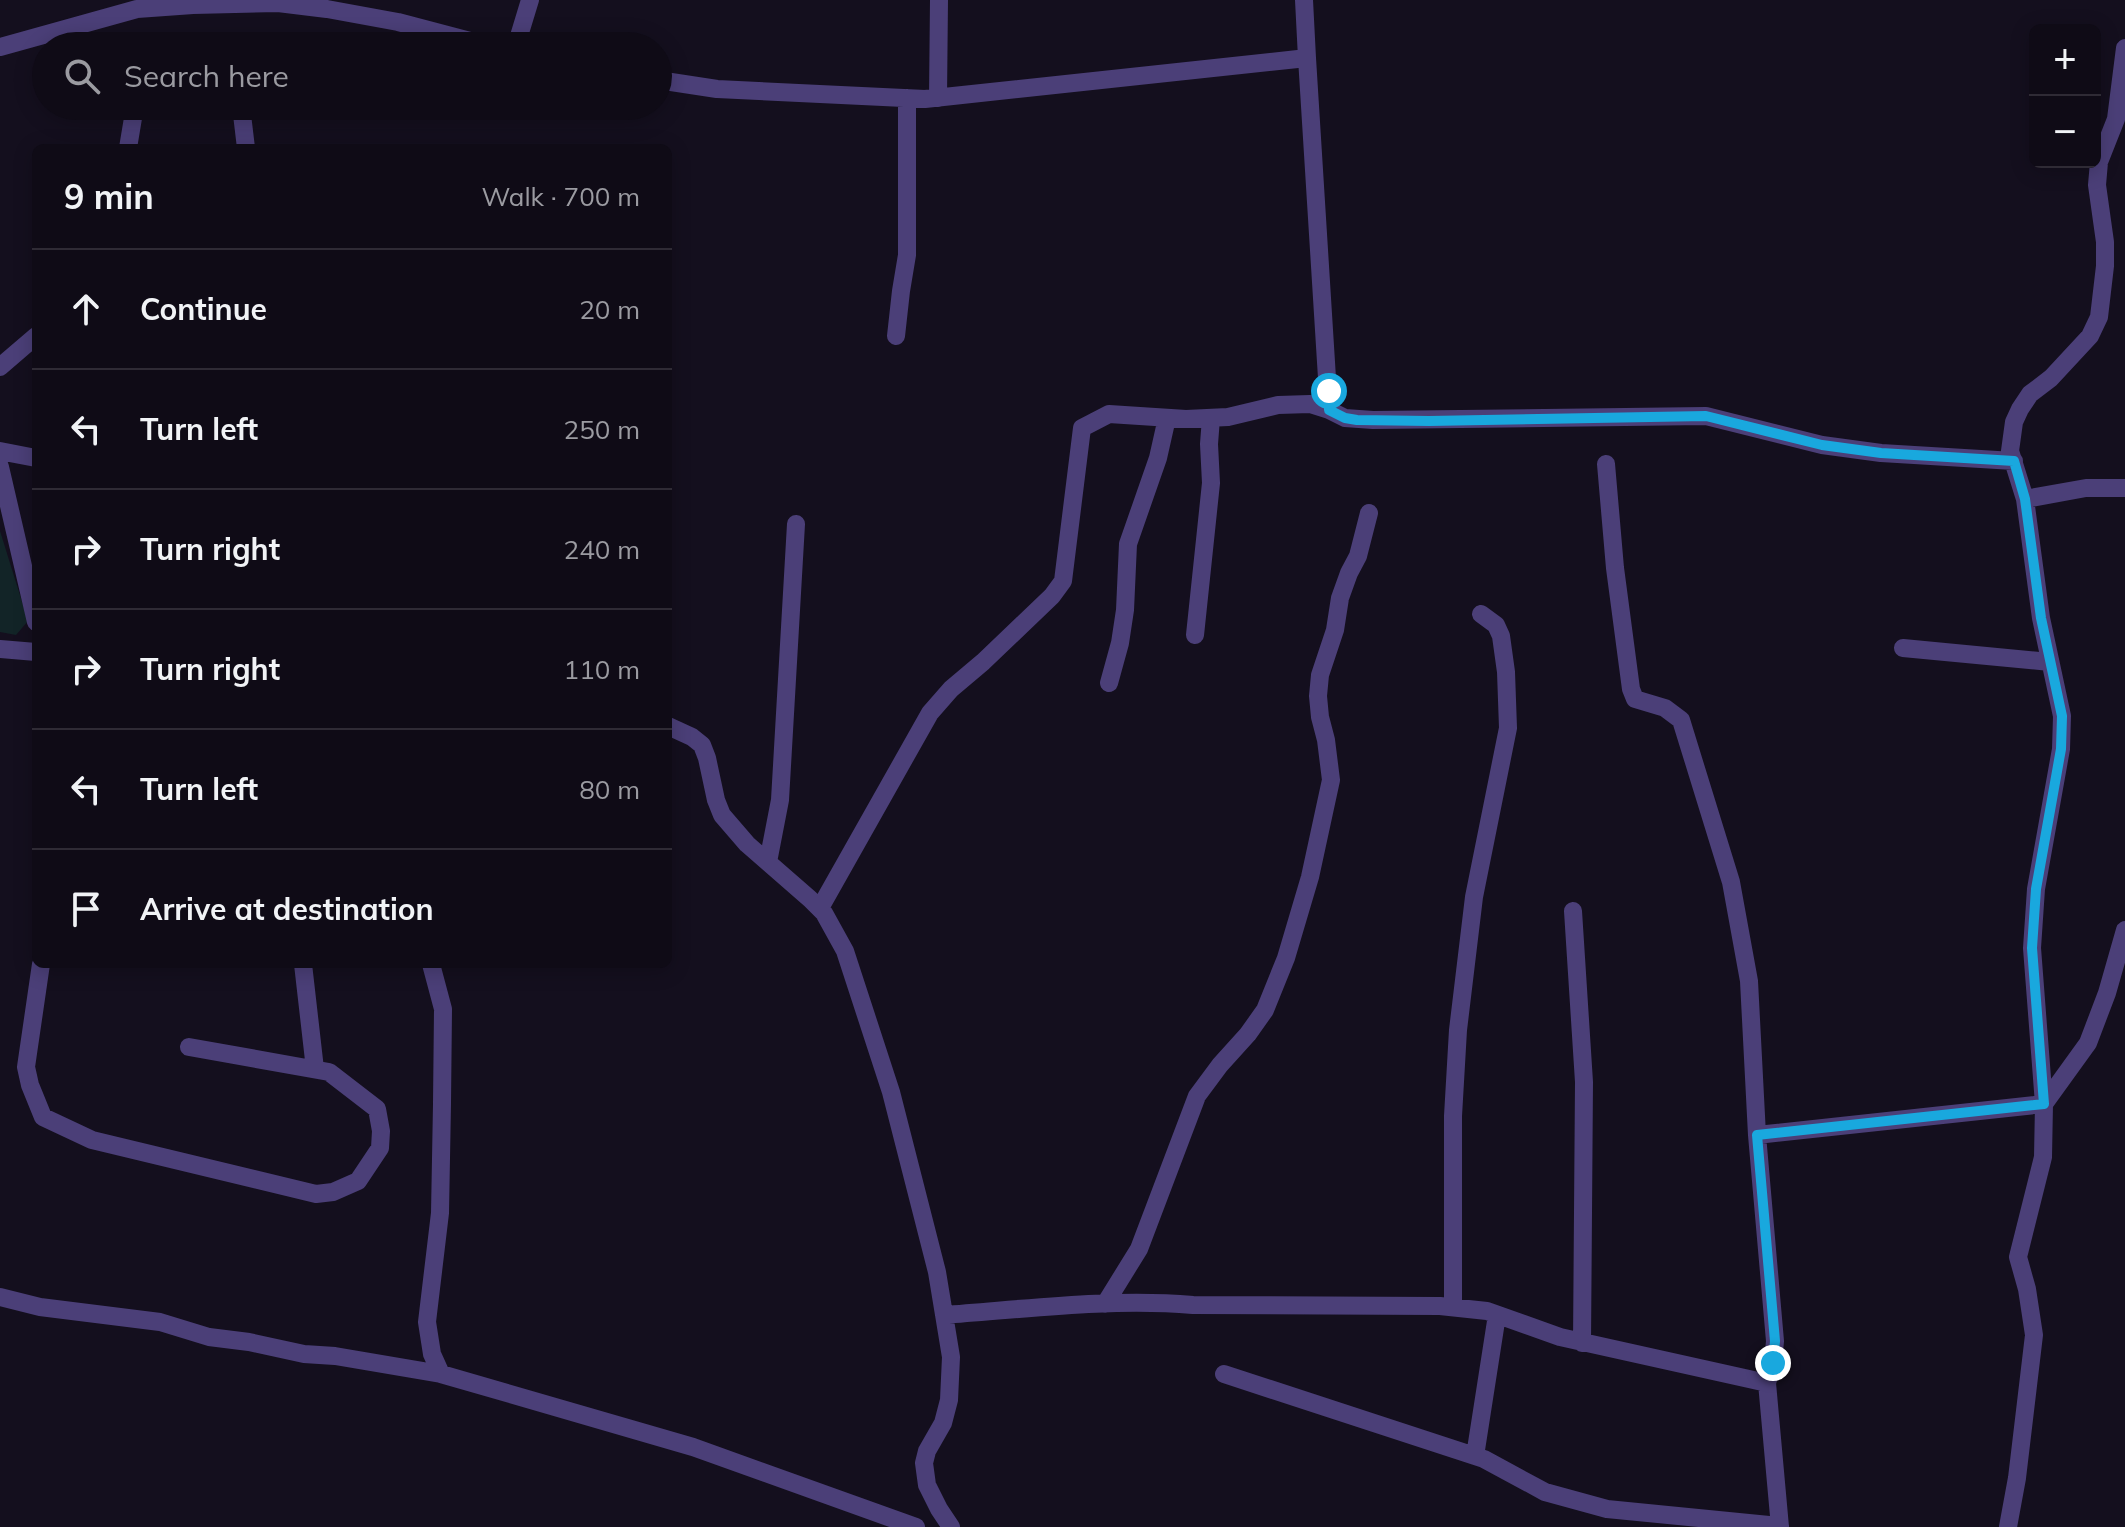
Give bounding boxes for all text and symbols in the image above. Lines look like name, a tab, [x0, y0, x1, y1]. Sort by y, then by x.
map controls	[2029, 24, 2101, 168]
button: +	[2029, 24, 2101, 96]
search box	[32, 32, 672, 120]
icon: search	[60, 54, 104, 98]
text: Search here	[124, 57, 289, 95]
button: −	[2029, 96, 2101, 168]
text: 9 min	[64, 175, 154, 218]
text: Walk · 700 m	[481, 180, 640, 213]
icon: ahead	[64, 287, 108, 331]
text: Continue	[140, 290, 267, 328]
text: 20 m	[579, 293, 640, 326]
route start	[1311, 373, 1347, 409]
icon: left	[64, 407, 108, 451]
text: Turn left	[140, 410, 258, 448]
text: 250 m	[564, 413, 640, 446]
icon: right	[64, 527, 108, 571]
text: Turn right	[140, 530, 280, 568]
text: 240 m	[564, 533, 640, 566]
icon: right	[64, 647, 108, 691]
text: Turn right	[140, 650, 280, 688]
text: 110 m	[564, 653, 640, 686]
icon: left	[64, 767, 108, 811]
text: Turn left	[140, 770, 258, 808]
text: 80 m	[579, 773, 640, 806]
icon: arrive	[64, 887, 108, 931]
text: Arrive at destination	[140, 890, 434, 928]
route end	[1755, 1345, 1791, 1381]

